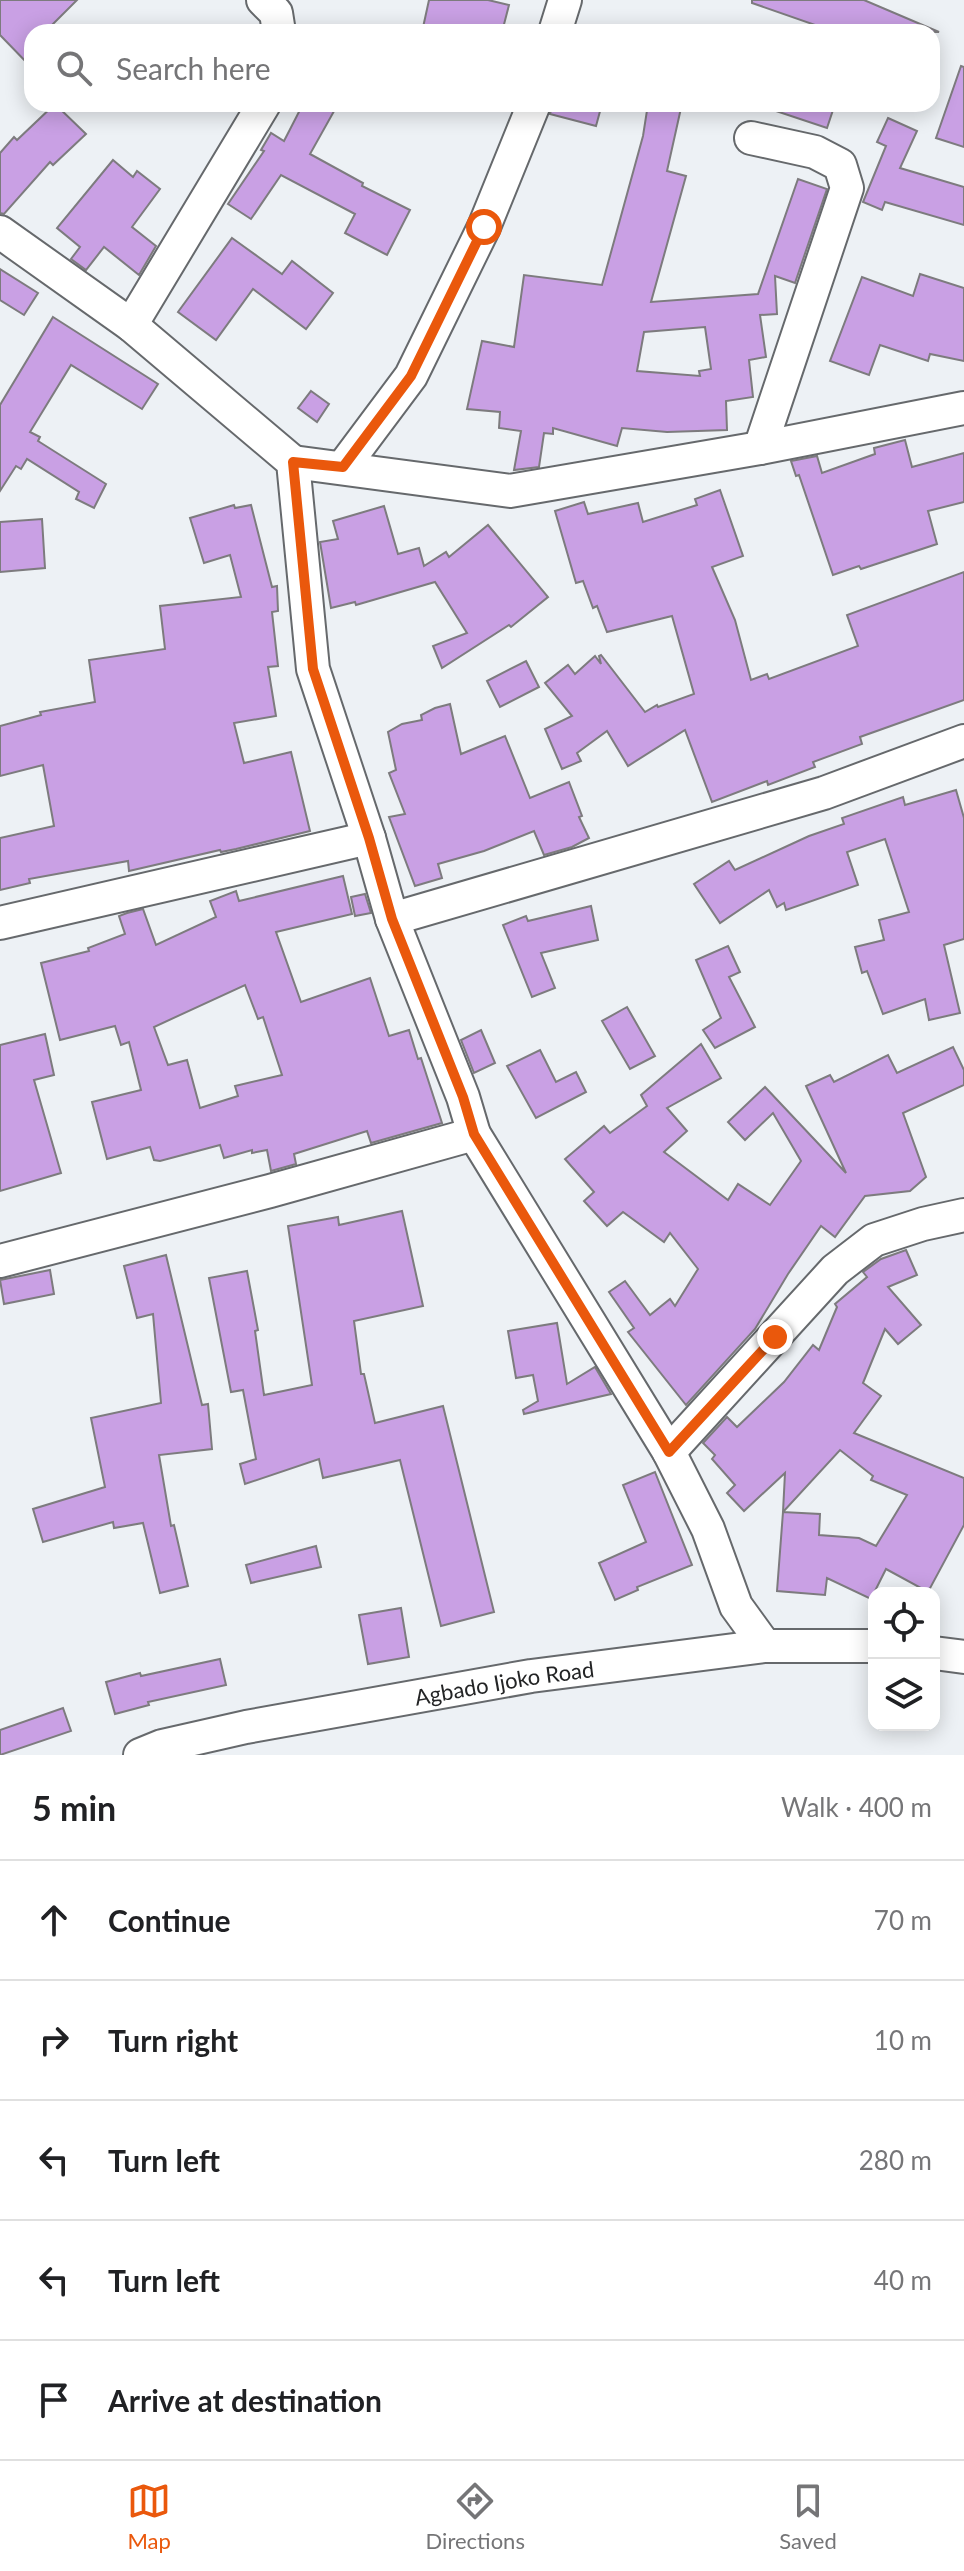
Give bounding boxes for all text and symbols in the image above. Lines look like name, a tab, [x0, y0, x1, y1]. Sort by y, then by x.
search box	[24, 24, 940, 112]
icon: search	[52, 46, 96, 90]
text: Search here	[116, 50, 271, 86]
route start	[466, 209, 502, 245]
route end	[757, 1319, 793, 1355]
map controls	[868, 1587, 940, 1731]
button: locate	[868, 1587, 940, 1659]
street label: Agbado Ijoko Road	[412, 1655, 595, 1710]
button: layers	[868, 1659, 940, 1731]
text: 5 min	[32, 1787, 116, 1828]
text: Walk · 400 m	[781, 1791, 932, 1823]
icon: ahead	[32, 1898, 76, 1942]
text: Continue	[108, 1902, 231, 1938]
text: 70 m	[874, 1904, 932, 1936]
icon: right	[32, 2018, 76, 2062]
text: Turn right	[108, 2022, 238, 2058]
text: 10 m	[874, 2024, 932, 2056]
icon: left	[32, 2138, 76, 2182]
text: Turn left	[108, 2142, 220, 2178]
text: 280 m	[859, 2144, 932, 2176]
icon: left	[32, 2258, 76, 2302]
text: Turn left	[108, 2262, 220, 2298]
text: 40 m	[874, 2264, 932, 2296]
icon: arrive	[32, 2378, 76, 2422]
text: Arrive at destination	[108, 2382, 382, 2418]
tab: Map	[127, 2479, 171, 2554]
tab: Directions	[426, 2479, 525, 2554]
tab: Saved	[779, 2479, 837, 2554]

